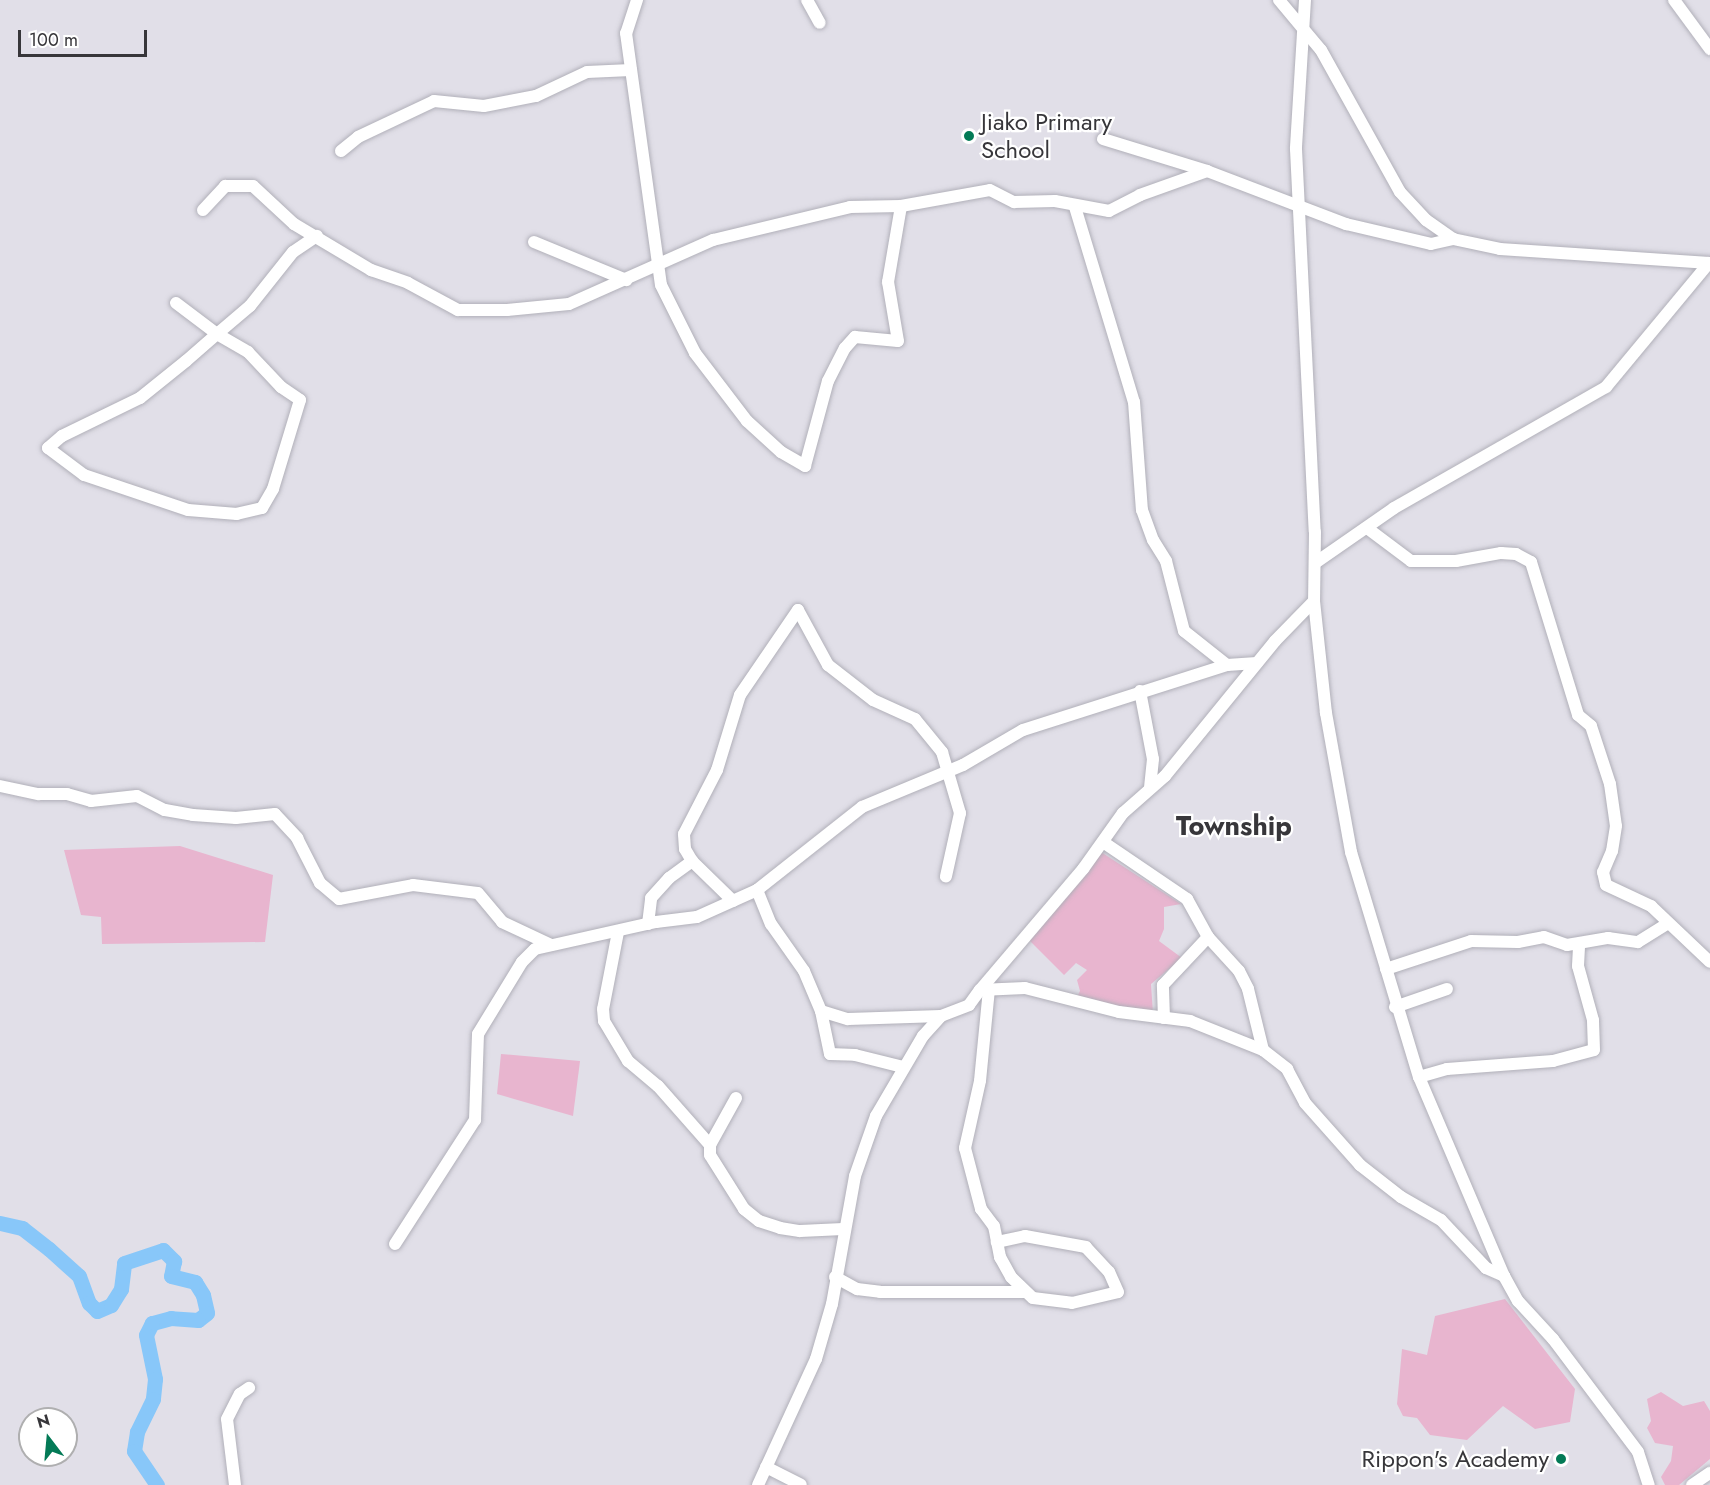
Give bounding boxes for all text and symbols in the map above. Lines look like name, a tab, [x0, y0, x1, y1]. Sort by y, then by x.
scale bar	[21, 18, 150, 56]
text: 100 m	[29, 27, 78, 53]
place label: Jiako Primary School	[981, 108, 1112, 164]
marker: Jiako Primary School	[962, 129, 976, 143]
district label: Township	[1176, 810, 1292, 842]
north arrow	[18, 1407, 78, 1467]
text: N	[34, 1408, 53, 1434]
place label: Rippon's Academy	[1362, 1445, 1549, 1473]
marker: Rippon's Academy	[1554, 1452, 1568, 1466]

